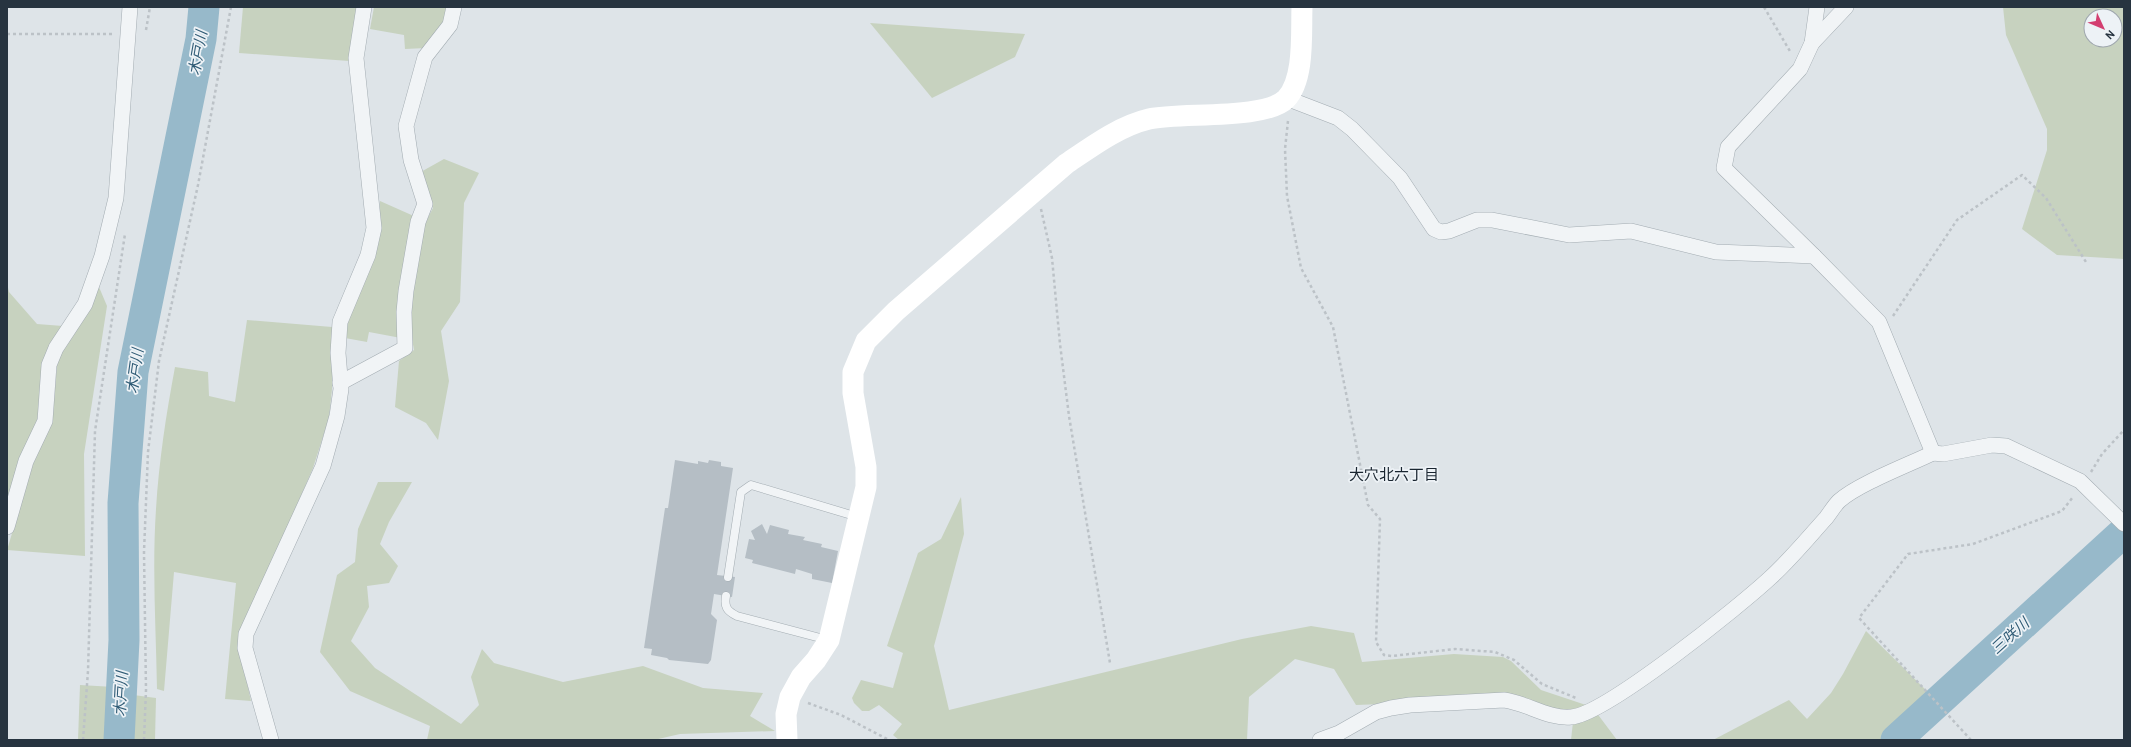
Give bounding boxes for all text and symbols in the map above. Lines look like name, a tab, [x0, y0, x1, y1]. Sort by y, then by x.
north arrow	[2083, 8, 2123, 48]
water label: 木戸川	[186, 27, 213, 77]
text: N	[2102, 27, 2117, 42]
water label: 木戸川	[124, 346, 149, 395]
district label: 大穴北六丁目	[1349, 466, 1439, 486]
water label: 三咲川	[1988, 614, 2036, 659]
water label: 木戸川	[112, 669, 133, 717]

